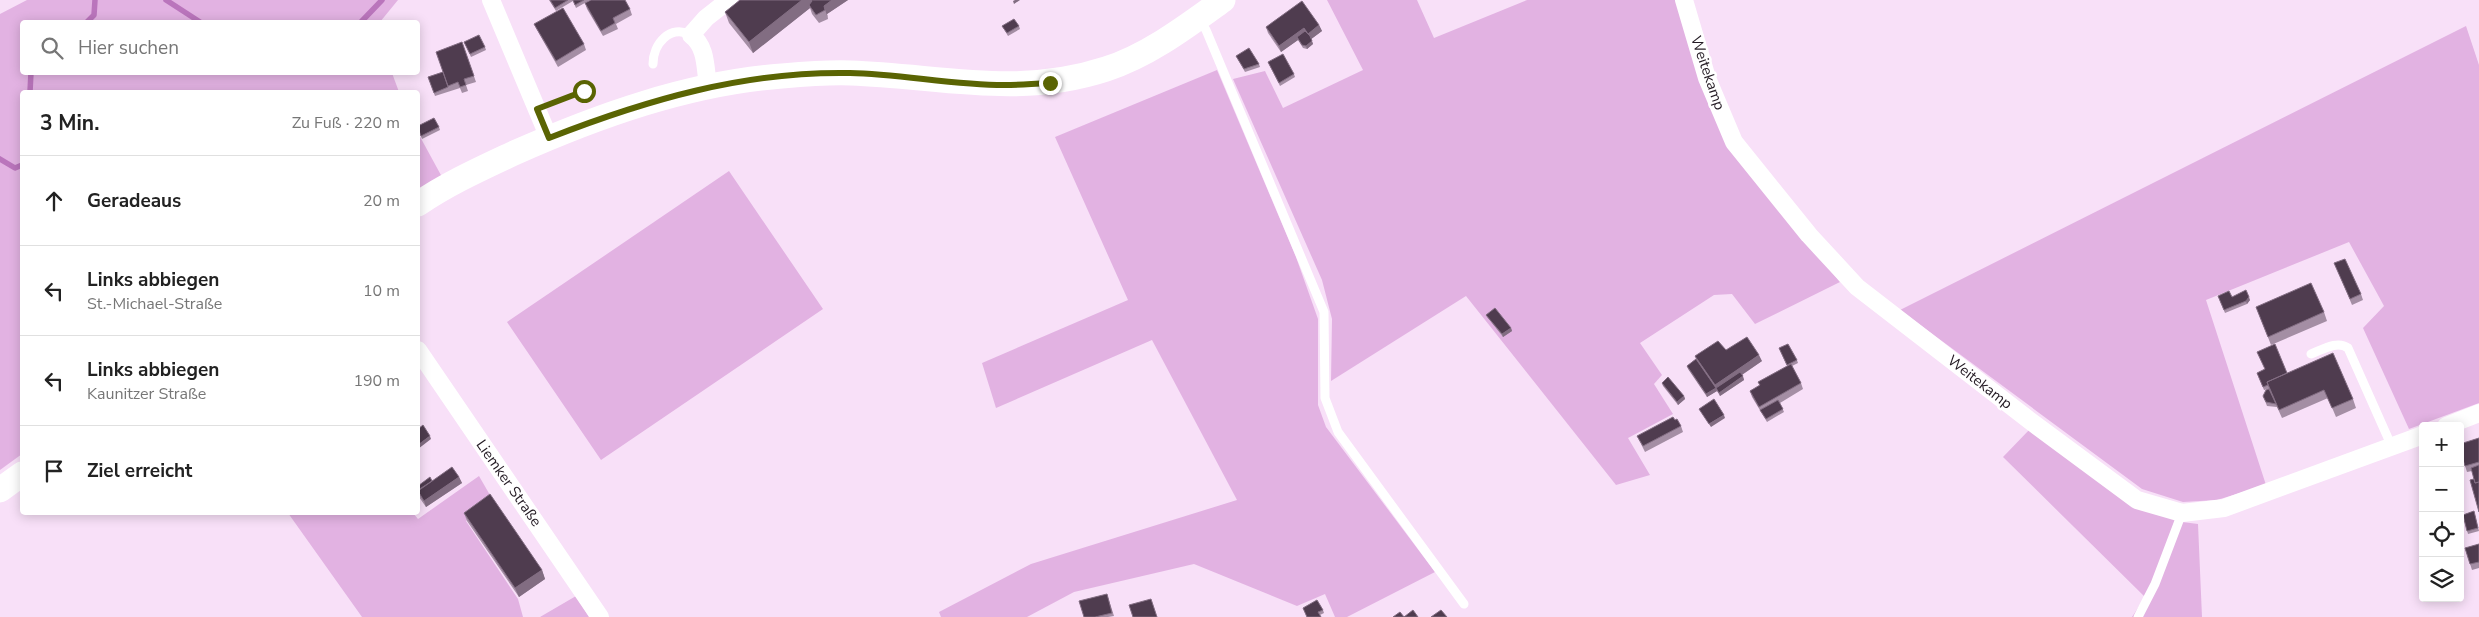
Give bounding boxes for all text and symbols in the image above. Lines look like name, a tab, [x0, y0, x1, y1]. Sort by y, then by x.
search box	[20, 20, 420, 75]
street label: Weitekamp	[1686, 33, 1730, 113]
icon: search	[38, 34, 66, 62]
text: Hier suchen	[78, 35, 179, 61]
route end	[1039, 72, 1062, 95]
route start	[573, 80, 596, 103]
text: 3 Min.	[40, 109, 99, 137]
text: Zu Fuß · 220 m	[292, 112, 400, 134]
icon: ahead	[40, 187, 68, 215]
text: Geradeaus	[87, 188, 181, 214]
text: 20 m	[363, 190, 400, 212]
text: Links abbiegen	[87, 267, 219, 293]
icon: left	[40, 277, 68, 305]
text: 10 m	[363, 280, 400, 302]
text: St.-Michael-Straße	[87, 293, 222, 315]
street label: Weitekamp	[1943, 350, 2017, 414]
text: Links abbiegen	[87, 357, 219, 383]
icon: left	[40, 367, 68, 395]
text: 190 m	[353, 370, 400, 392]
text: Kaunitzer Straße	[87, 383, 206, 405]
map controls	[2419, 422, 2464, 602]
button: +	[2419, 422, 2464, 467]
street label: Liemker Straße	[472, 436, 546, 530]
icon: arrive	[40, 457, 68, 485]
text: Ziel erreicht	[87, 458, 192, 484]
button: −	[2419, 467, 2464, 512]
button: locate	[2419, 512, 2464, 557]
button: layers	[2419, 557, 2464, 602]

